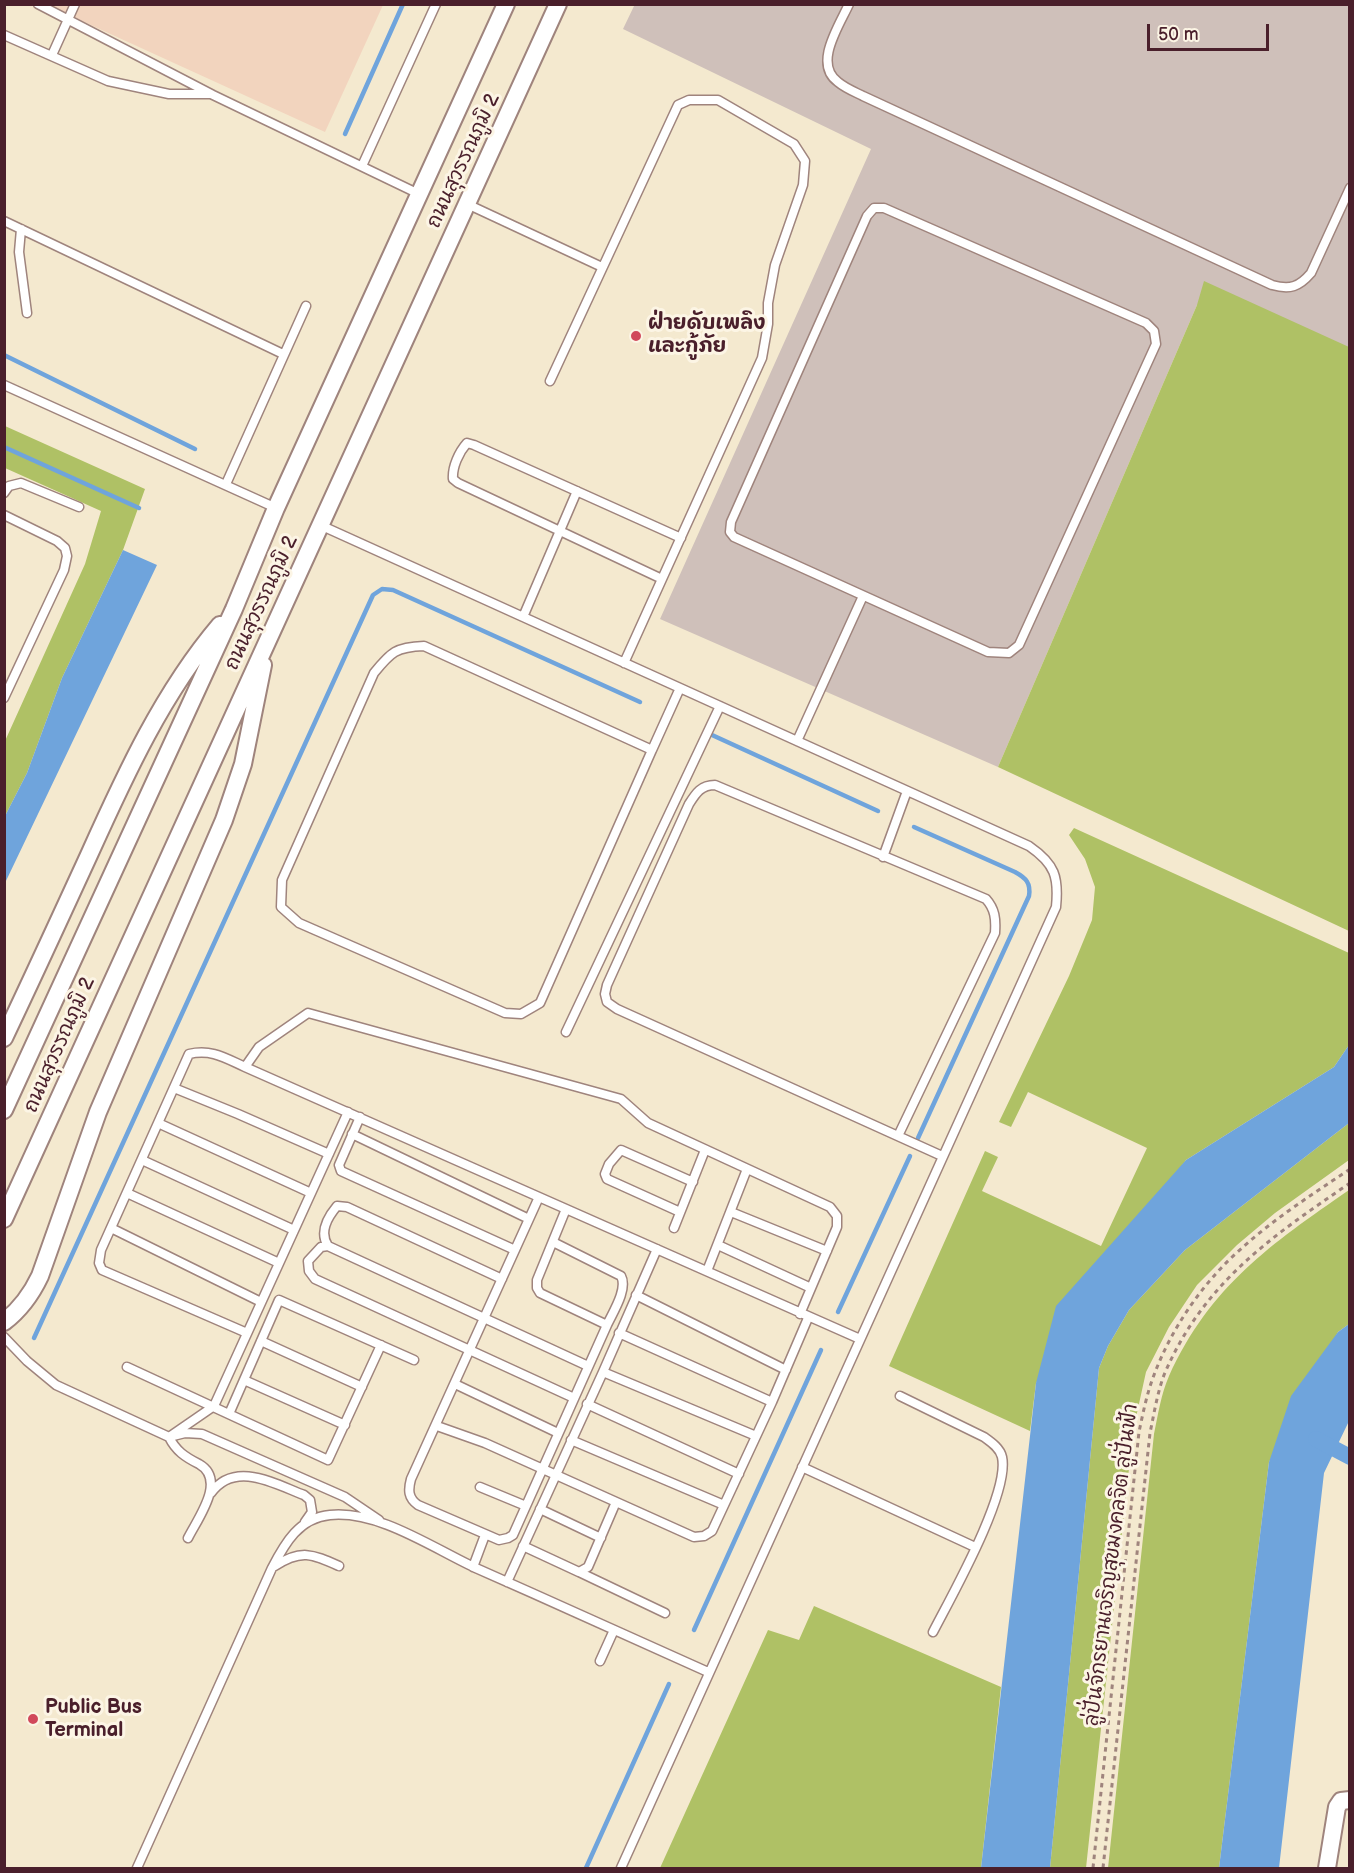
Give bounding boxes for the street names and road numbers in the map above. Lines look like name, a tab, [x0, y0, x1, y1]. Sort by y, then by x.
street label: ถนนสุวรรณภูมิ 2	[422, 90, 506, 232]
street label: ถนนสุวรรณภูมิ 2	[220, 532, 304, 674]
street label: ถนนสุวรรณภูมิ 2	[19, 973, 101, 1117]
street label: ลู่ปั่นจักรยานเจริญสุขมงคลจิต ลู่ปั่นฟ้า	[1080, 1402, 1144, 1728]

